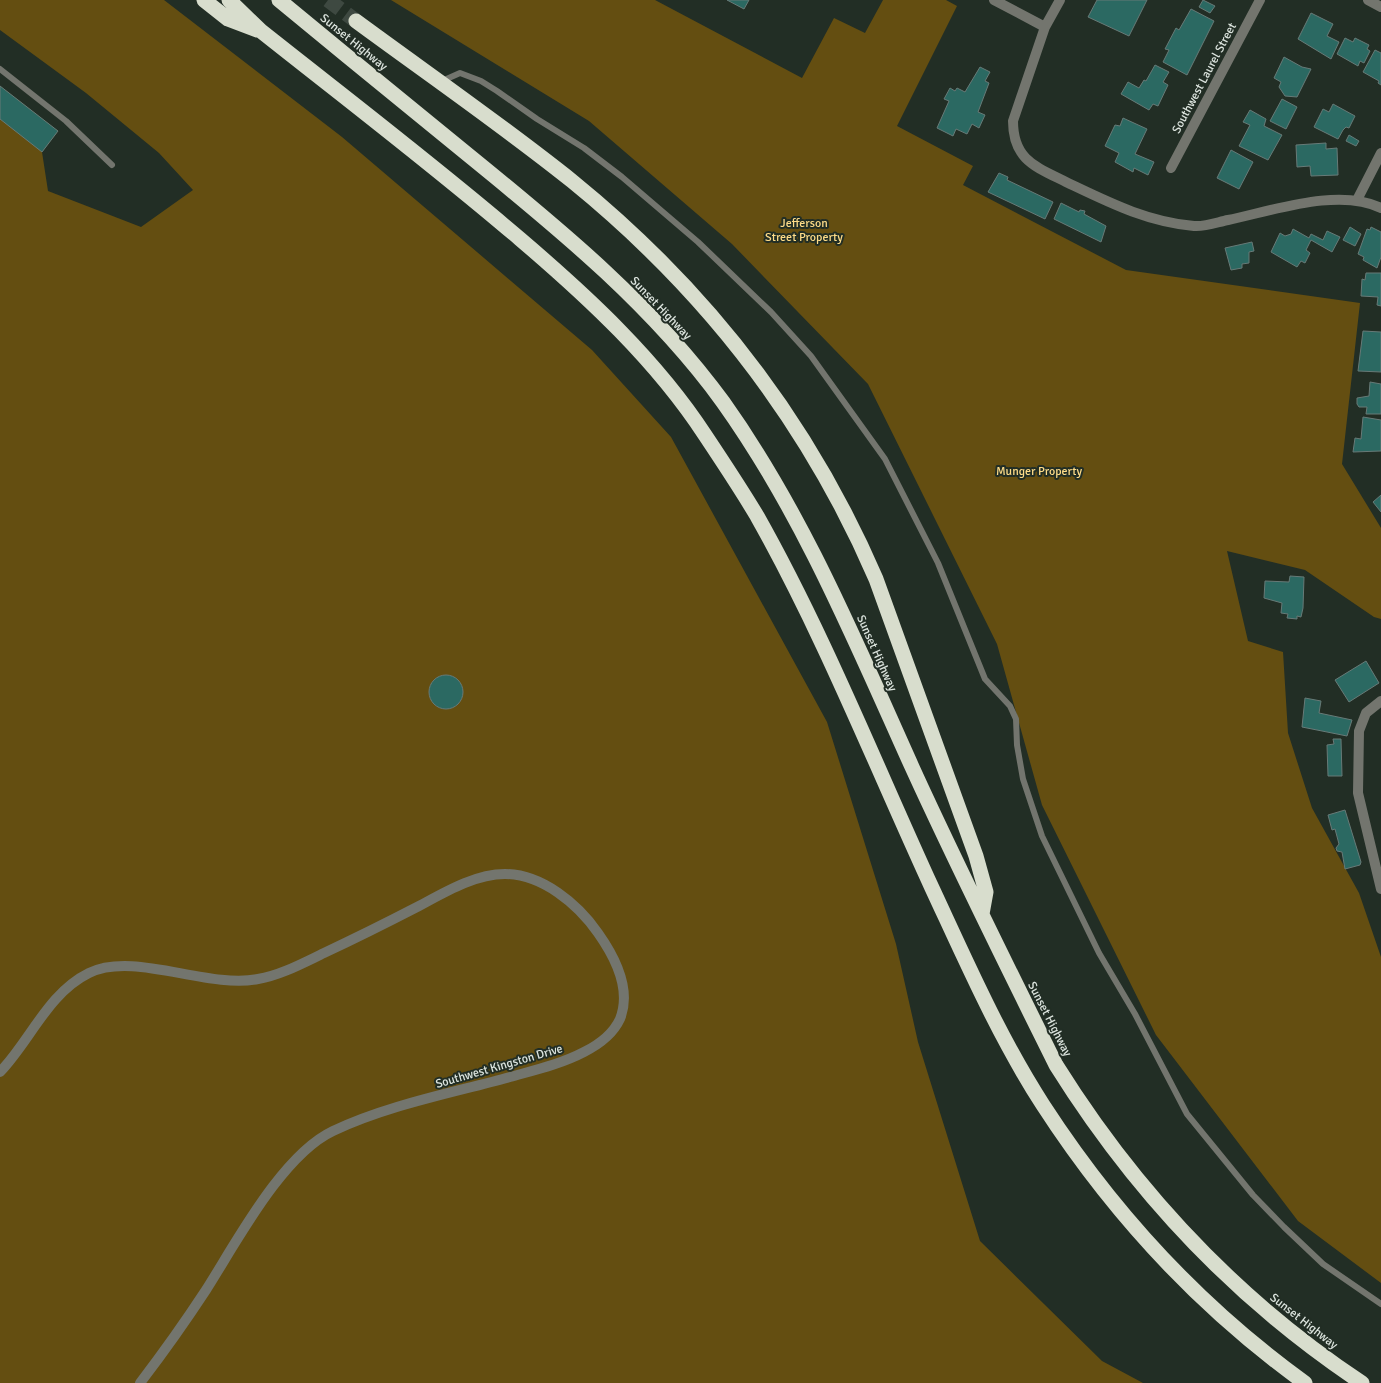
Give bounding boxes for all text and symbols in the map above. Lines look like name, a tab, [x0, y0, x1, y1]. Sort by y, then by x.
street label: Sunset Highway	[317, 11, 391, 74]
street label: Southwest Laurel Street	[1169, 20, 1240, 136]
park label: Jefferson Street Property	[765, 216, 843, 245]
street label: Sunset Highway	[627, 274, 695, 343]
park label: Munger Property	[996, 464, 1082, 479]
street label: Sunset Highway	[853, 613, 900, 694]
street label: Sunset Highway	[1024, 979, 1075, 1060]
street label: Southwest Kingston Drive	[434, 1041, 564, 1092]
street label: Sunset Highway	[1267, 1290, 1341, 1353]

